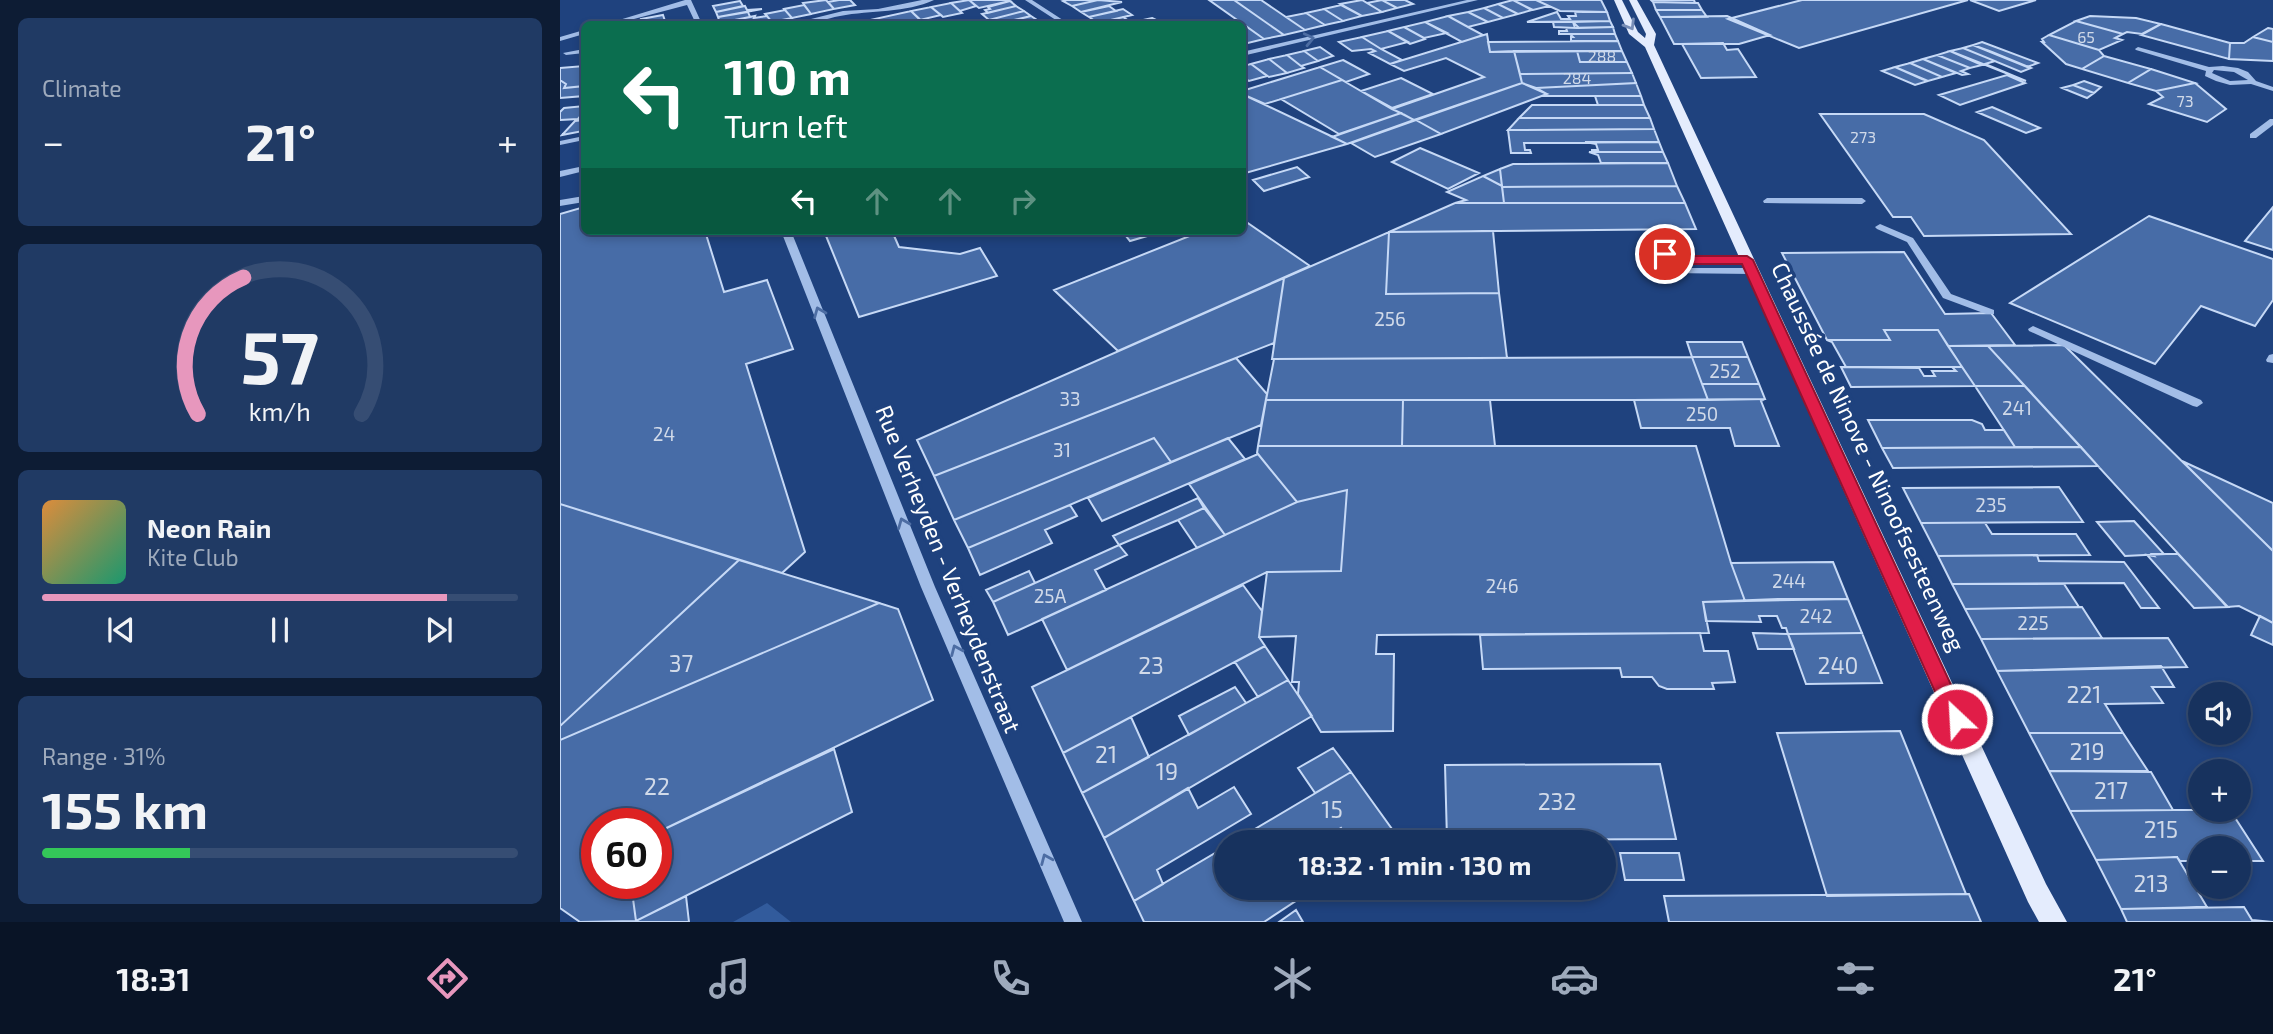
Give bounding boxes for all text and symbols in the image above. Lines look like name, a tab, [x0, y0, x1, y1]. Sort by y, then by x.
one-way arrow	[1622, 18, 1635, 31]
house number: 65	[2077, 27, 2095, 46]
one-way arrow	[1303, 32, 1315, 47]
text: 110 m	[724, 46, 851, 105]
house number: 288	[1588, 46, 1616, 65]
icon: left	[609, 49, 700, 140]
house number: 284	[1563, 68, 1591, 87]
text: Climate	[42, 74, 122, 102]
house number: 73	[2176, 91, 2194, 110]
text: Turn left	[724, 106, 848, 144]
text: 21°	[245, 109, 316, 171]
text: −	[42, 118, 64, 164]
text: +	[497, 118, 518, 164]
house number: 273	[1850, 127, 1876, 146]
icon: left	[785, 182, 823, 220]
icon: ahead	[858, 182, 896, 220]
icon: ahead	[931, 182, 969, 220]
icon: right	[1004, 182, 1042, 220]
pin	[1635, 224, 1695, 284]
icon: arrive	[1646, 235, 1684, 273]
street label: Chaussée de Ninove - Ninoofsesteenweg	[1766, 258, 1972, 656]
one-way arrow	[813, 307, 827, 319]
house number: 256	[1374, 307, 1406, 330]
text: 57	[241, 311, 319, 399]
house number: 252	[1709, 359, 1741, 382]
house number: 33	[1059, 387, 1081, 410]
text: km/h	[249, 396, 311, 426]
house number: 241	[2002, 396, 2032, 419]
street label: Rue Verheyden - Verheydenstraat	[870, 401, 1028, 737]
house number: 250	[1686, 402, 1718, 425]
house number: 24	[653, 422, 675, 445]
house number: 31	[1053, 438, 1071, 461]
house number: 235	[1975, 493, 2007, 516]
text: Neon Rain	[147, 512, 271, 543]
one-way arrow	[898, 518, 912, 530]
text: Kite Club	[147, 543, 239, 571]
house number: 244	[1772, 569, 1806, 592]
house number: 246	[1485, 574, 1519, 597]
house number: 25A	[1034, 584, 1067, 607]
house number: 242	[1799, 604, 1833, 627]
icon: previous	[102, 611, 140, 649]
icon: pause	[261, 611, 299, 649]
icon: next	[420, 611, 458, 649]
house number: 225	[2017, 611, 2049, 634]
one-way arrow	[950, 645, 964, 658]
house number: 37	[669, 649, 693, 677]
house number: 23	[1138, 651, 1164, 679]
house number: 240	[1818, 651, 1858, 679]
house number: 221	[2066, 680, 2102, 708]
position arrow	[1920, 682, 1994, 756]
map controls	[2188, 682, 2251, 899]
button: sound	[2188, 682, 2251, 745]
house number: 219	[2069, 737, 2105, 765]
house number: 21	[1095, 740, 1117, 768]
text: Range · 31%	[42, 742, 166, 770]
house number: 19	[1156, 757, 1178, 785]
button: +	[2188, 759, 2251, 822]
house number: 22	[644, 772, 670, 800]
house number: 217	[2094, 776, 2128, 804]
text: 155 km	[42, 777, 208, 839]
house number: 232	[1538, 787, 1576, 815]
house number: 15	[1321, 795, 1343, 823]
speed limit sign: 60	[581, 808, 672, 899]
house number: 215	[2144, 815, 2178, 843]
button: −	[2188, 836, 2251, 899]
text: 18:32 · 1 min · 130 m	[1299, 849, 1531, 880]
one-way arrow	[1040, 854, 1054, 867]
house number: 213	[2134, 869, 2168, 897]
icon: directions	[423, 954, 472, 1003]
icon: music	[705, 954, 754, 1003]
icon: phone	[986, 954, 1035, 1003]
icon: climate	[1268, 954, 1317, 1003]
icon: car	[1550, 954, 1599, 1003]
icon: filters	[1831, 954, 1880, 1003]
text: 18:31	[116, 959, 190, 997]
text: 21°	[2113, 959, 2157, 997]

